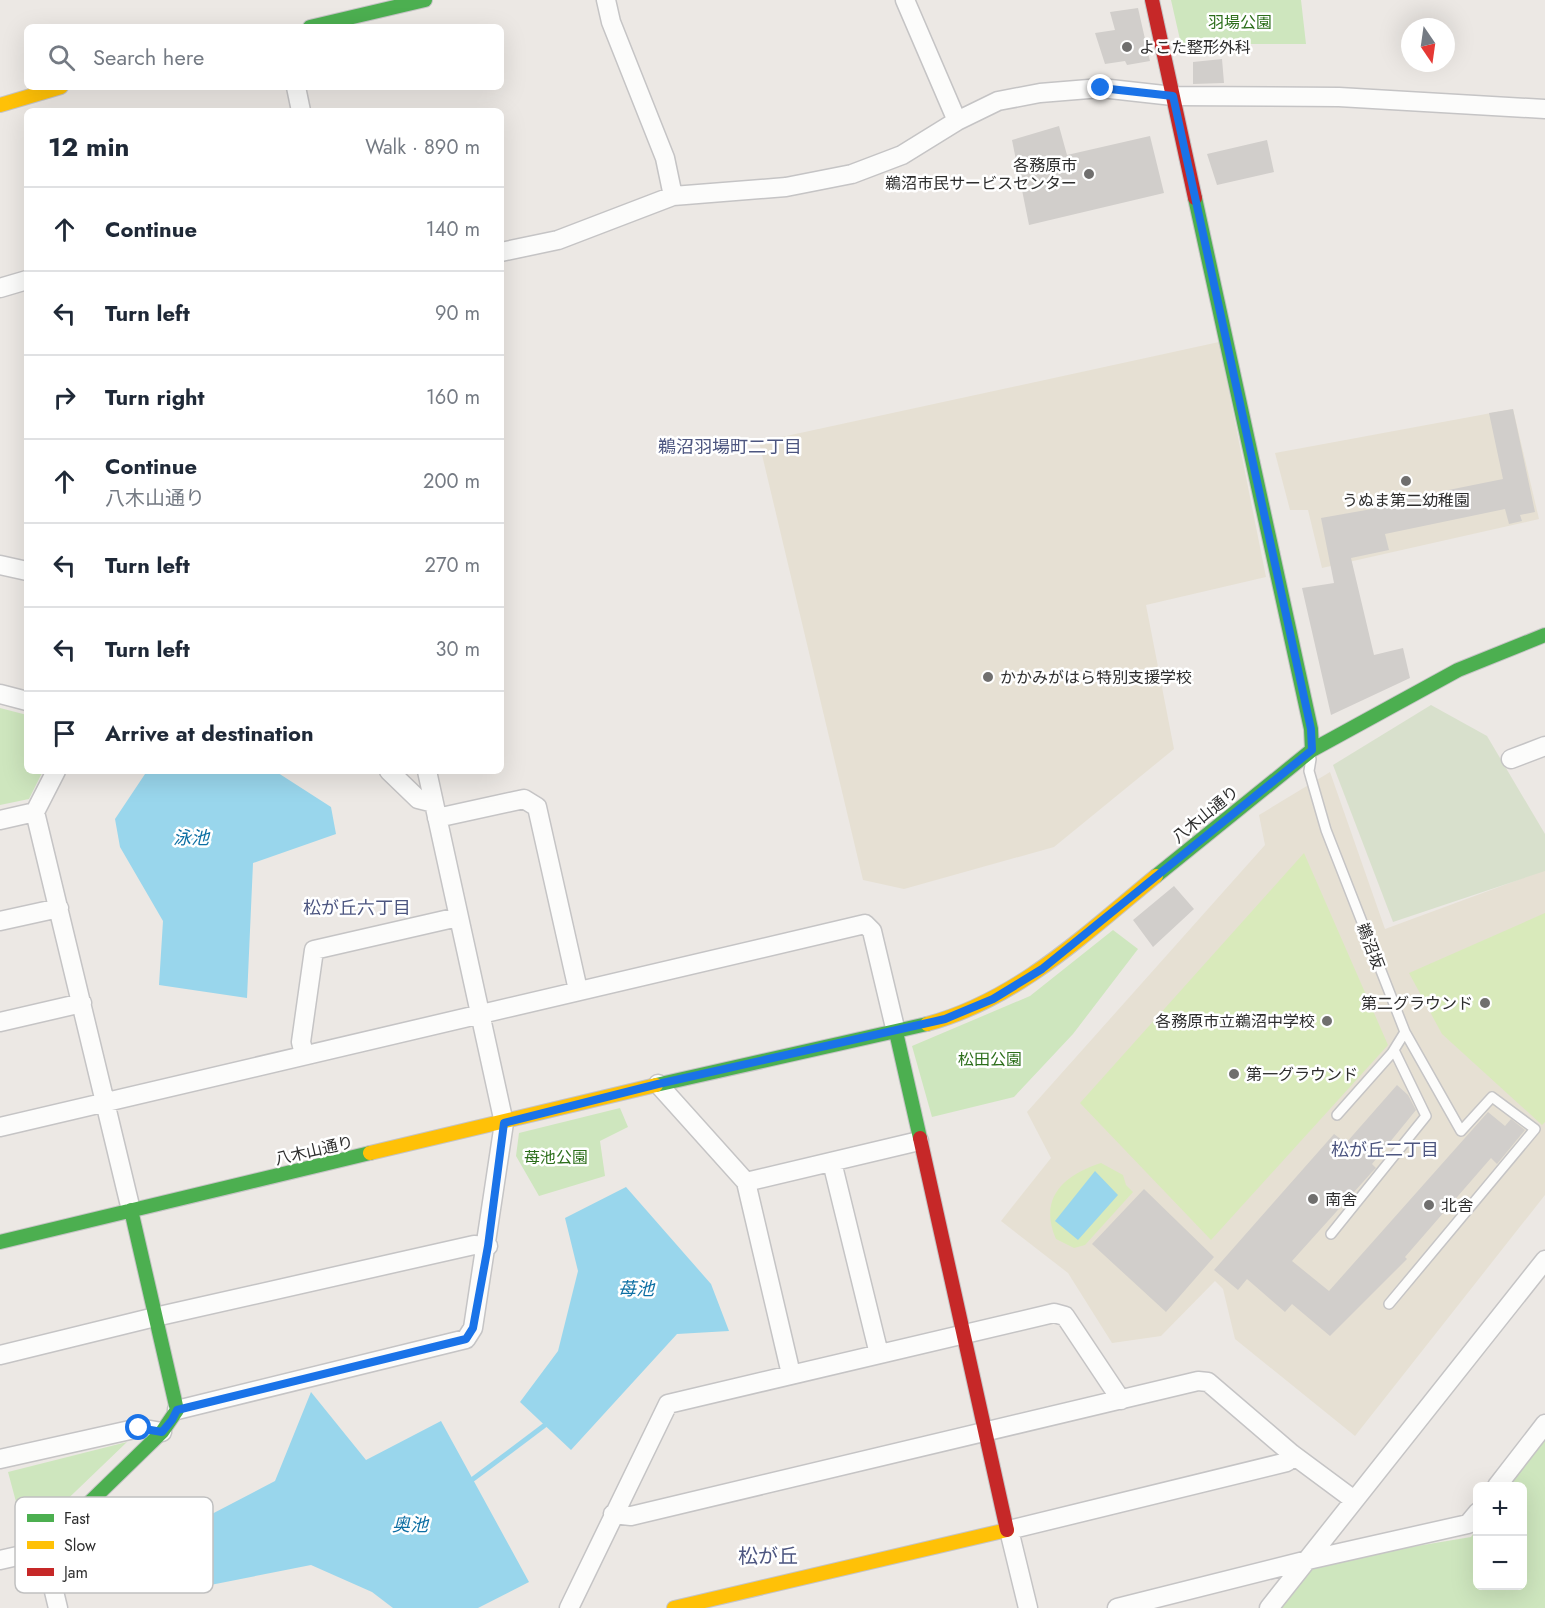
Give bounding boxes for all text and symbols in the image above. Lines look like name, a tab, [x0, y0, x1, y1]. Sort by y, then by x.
park label: 羽場公園	[1208, 11, 1272, 34]
north arrow	[1401, 18, 1455, 72]
search box	[24, 24, 504, 90]
place label: よこた整形外科	[1139, 36, 1251, 59]
marker: よこた整形外科	[1120, 40, 1134, 54]
icon: search	[45, 41, 78, 74]
text: Search here	[93, 41, 204, 73]
route end	[1087, 74, 1113, 100]
text: 12 min	[48, 128, 130, 166]
text: Walk · 890 m	[365, 133, 480, 162]
place label: 各務原市 鵜沼市民サービスセンター	[885, 154, 1077, 195]
marker: 各務原市 鵜沼市民サービスセンター	[1082, 167, 1096, 181]
icon: ahead	[48, 213, 81, 246]
text: Continue	[105, 213, 197, 245]
text: 140 m	[426, 215, 480, 244]
icon: left	[48, 297, 81, 330]
text: Turn left	[105, 297, 190, 329]
text: 90 m	[435, 299, 480, 328]
icon: right	[48, 381, 81, 414]
text: Turn right	[105, 381, 205, 413]
text: 160 m	[426, 383, 480, 412]
district label: 鵜沼羽場町二丁目	[658, 434, 802, 460]
text: Continue	[105, 450, 197, 482]
icon: ahead	[48, 465, 81, 498]
text: 200 m	[423, 467, 480, 496]
marker: うぬま第二幼稚園	[1399, 474, 1413, 488]
text: 八木山通り	[105, 484, 205, 513]
place label: うぬま第二幼稚園	[1342, 489, 1470, 512]
icon: left	[48, 549, 81, 582]
text: Turn left	[105, 549, 190, 581]
text: 270 m	[425, 551, 480, 580]
icon: left	[48, 633, 81, 666]
text: Turn left	[105, 633, 190, 665]
text: 30 m	[435, 635, 480, 664]
place label: かかみがはら特別支援学校	[1000, 666, 1192, 689]
marker: かかみがはら特別支援学校	[981, 670, 995, 684]
icon: arrive	[48, 717, 81, 750]
text: Arrive at destination	[105, 717, 314, 749]
street label: 八木山通り	[1167, 780, 1244, 849]
water label: 泳池	[173, 825, 211, 851]
district label: 松が丘六丁目	[303, 895, 411, 921]
street label: 鵜沼坂	[1351, 920, 1390, 973]
place label: 第二グラウンド	[1361, 992, 1473, 1015]
marker: 第二グラウンド	[1478, 996, 1492, 1010]
place label: 各務原市立鵜沼中学校	[1155, 1010, 1315, 1033]
marker: 各務原市立鵜沼中学校	[1320, 1014, 1334, 1028]
park label: 松田公園	[958, 1048, 1022, 1071]
place label: 第一グラウンド	[1246, 1063, 1358, 1086]
marker: 第一グラウンド	[1227, 1067, 1241, 1081]
street label: 八木山通り	[273, 1130, 356, 1171]
district label: 松が丘二丁目	[1331, 1137, 1439, 1163]
park label: 苺池公園	[524, 1146, 588, 1169]
place label: 南舎	[1325, 1188, 1357, 1211]
marker: 南舎	[1306, 1192, 1320, 1206]
place label: 北舎	[1441, 1194, 1473, 1217]
marker: 北舎	[1422, 1198, 1436, 1212]
water label: 苺池	[618, 1276, 656, 1302]
route start	[125, 1414, 151, 1440]
map controls	[1473, 1482, 1527, 1590]
button: +	[1473, 1482, 1527, 1536]
legend	[15, 1497, 213, 1593]
text: Fast	[64, 1507, 90, 1530]
water label: 奥池	[392, 1512, 430, 1538]
text: Slow	[64, 1534, 96, 1557]
button: −	[1473, 1536, 1527, 1590]
district label: 松が丘	[738, 1542, 798, 1571]
text: Jam	[62, 1561, 88, 1584]

